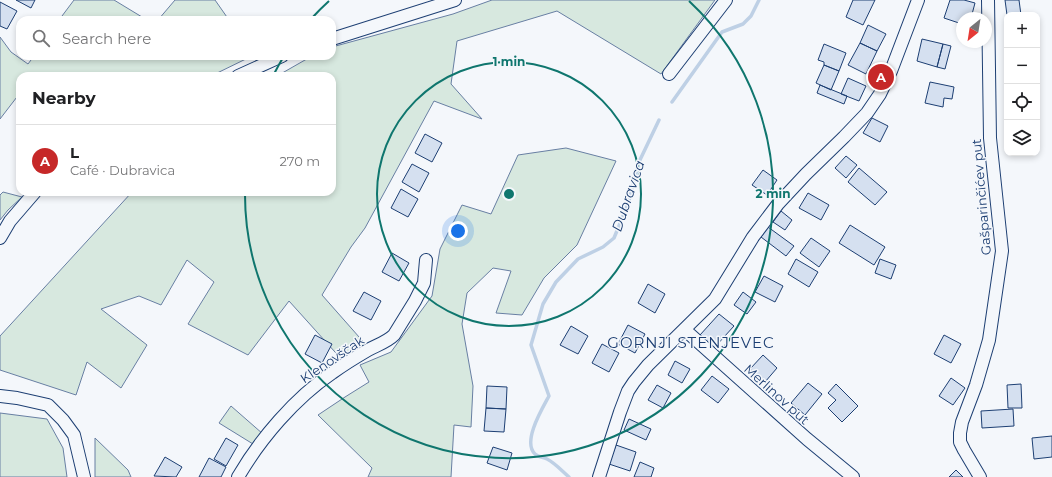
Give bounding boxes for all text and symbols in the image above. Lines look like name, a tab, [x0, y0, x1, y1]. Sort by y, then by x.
north arrow	[956, 12, 992, 48]
map controls	[1004, 12, 1040, 156]
button: +	[1004, 12, 1040, 48]
search box	[16, 16, 336, 60]
icon: search	[30, 27, 52, 49]
text: Search here	[62, 29, 151, 48]
button: −	[1004, 48, 1040, 84]
text: 1 min	[493, 54, 525, 69]
pin: A	[868, 62, 894, 92]
button: locate	[1004, 84, 1040, 120]
text: Nearby	[32, 88, 96, 108]
button: layers	[1004, 120, 1040, 156]
street label: Gašparinčićev put	[968, 138, 994, 256]
text: L	[70, 143, 79, 162]
text: A	[40, 153, 50, 169]
text: 270 m	[279, 153, 320, 169]
water label: Dubravica	[607, 158, 649, 234]
text: Café · Dubravica	[70, 162, 175, 178]
text: 2 min	[756, 186, 790, 201]
centre of rings	[502, 187, 516, 201]
your location	[448, 221, 468, 241]
street label: Klenovščak	[297, 332, 367, 386]
district label: GORNJI STENJEVEC	[607, 333, 775, 352]
street label: Merlinov put	[741, 360, 813, 428]

